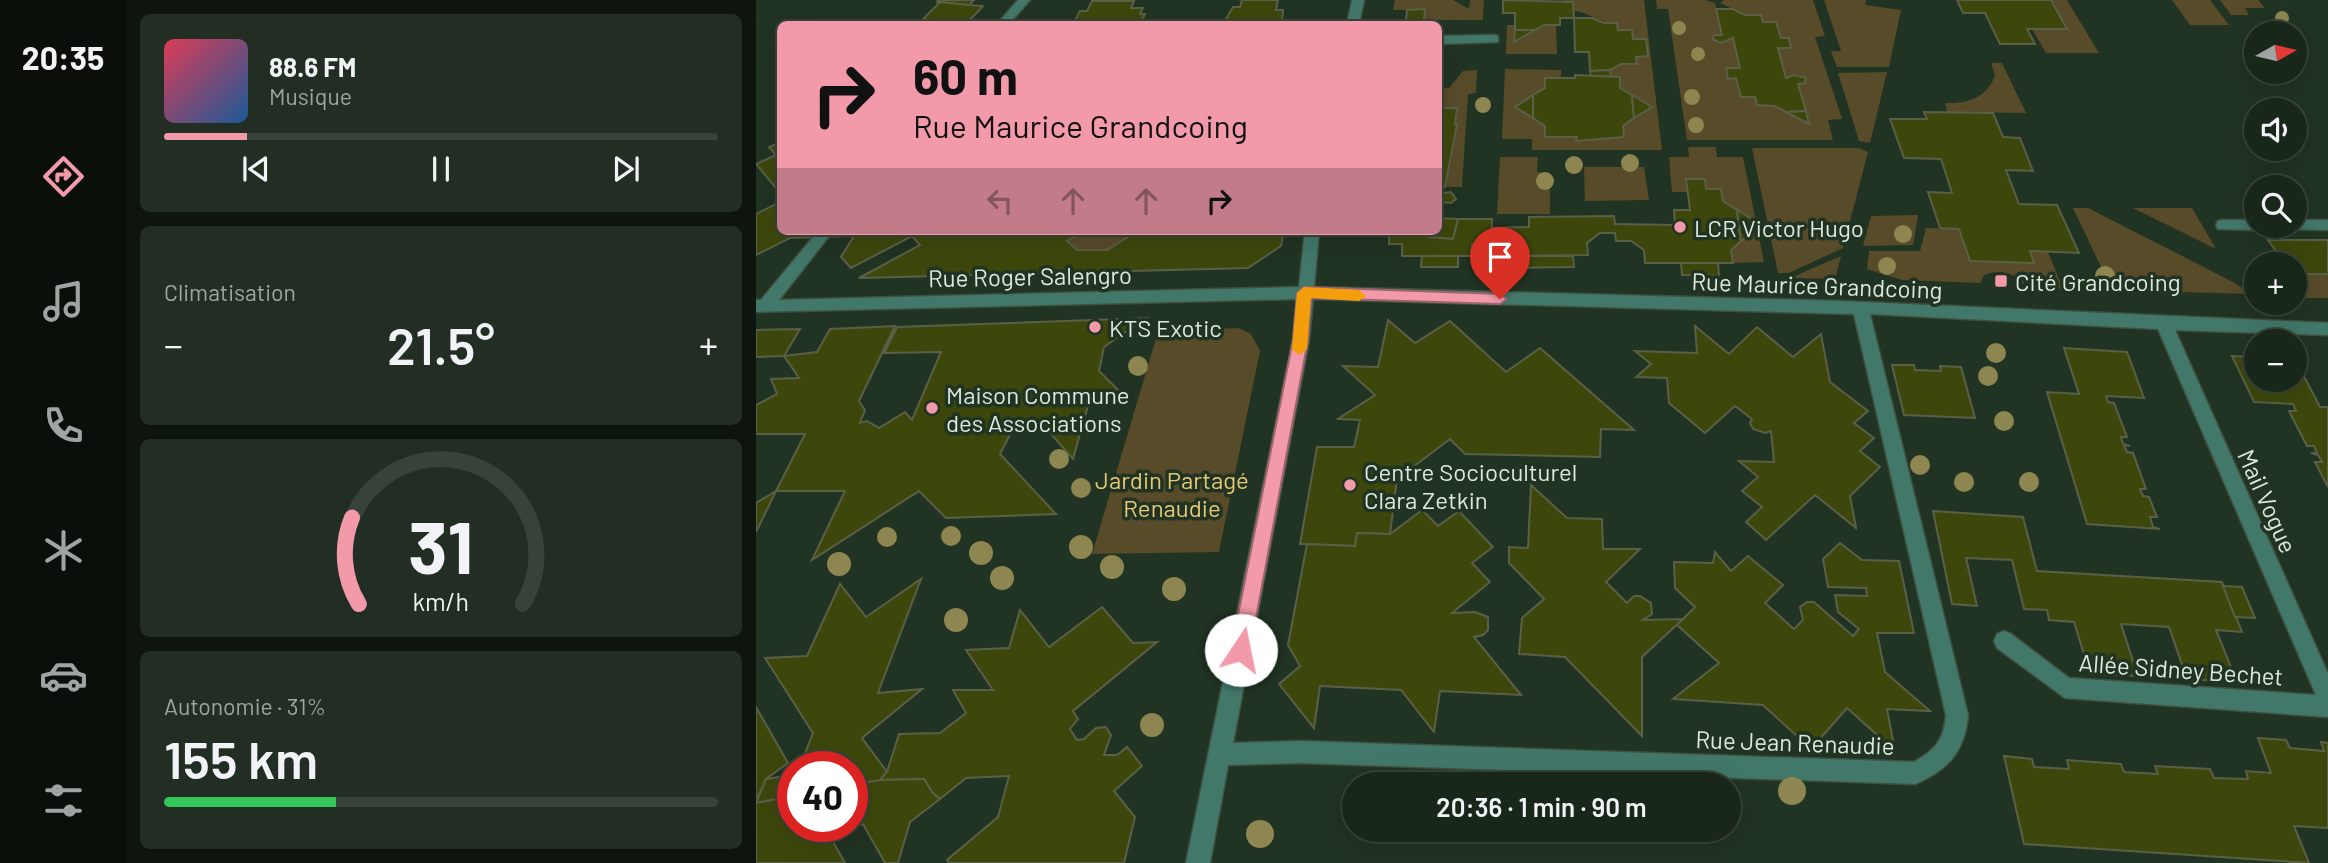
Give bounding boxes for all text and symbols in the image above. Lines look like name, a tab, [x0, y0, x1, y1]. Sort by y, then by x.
north arrow	[2244, 21, 2306, 84]
map controls	[2244, 21, 2307, 392]
text: 20:35	[22, 38, 104, 76]
text: 60 m	[913, 46, 1018, 105]
icon: right	[798, 49, 889, 140]
text: 88.6 FM	[269, 51, 356, 82]
text: Musique	[269, 82, 352, 110]
button: sound	[2244, 98, 2307, 161]
text: Rue Maurice Grandcoing	[913, 106, 1248, 144]
icon: previous	[237, 150, 275, 188]
icon: pause	[422, 150, 460, 188]
icon: next	[607, 150, 645, 188]
icon: directions	[39, 152, 88, 201]
button: search	[2244, 175, 2307, 238]
icon: left	[981, 182, 1019, 220]
icon: ahead	[1054, 182, 1092, 220]
icon: ahead	[1127, 182, 1165, 220]
icon: right	[1200, 182, 1238, 220]
place label: LCR Victor Hugo	[1694, 213, 1864, 242]
marker: LCR Victor Hugo	[1672, 219, 1688, 235]
pin	[1470, 227, 1530, 299]
icon: arrive	[1481, 238, 1519, 276]
button: +	[2244, 252, 2307, 315]
street label: Rue Roger Salengro	[928, 260, 1132, 292]
street label: Rue Maurice Grandcoing	[1691, 266, 1943, 304]
place label: Cité Grandcoing	[2015, 267, 2181, 296]
marker: Cité Grandcoing	[1993, 273, 2009, 289]
icon: music	[39, 277, 88, 326]
text: Climatisation	[164, 278, 296, 306]
text: 21.5°	[387, 313, 495, 375]
place label: KTS Exotic	[1109, 313, 1222, 342]
marker: KTS Exotic	[1087, 319, 1103, 335]
text: −	[164, 321, 183, 367]
text: +	[699, 321, 718, 367]
button: −	[2244, 329, 2307, 392]
place label: Maison Commune des Associations	[946, 380, 1130, 437]
marker: Maison Commune des Associations	[924, 400, 940, 416]
icon: phone	[39, 401, 88, 450]
street label: Mail Vogue	[2232, 445, 2304, 557]
place label: Centre Socioculturel Clara Zetkin	[1364, 457, 1577, 514]
park label: Jardin Partagé Renaudie	[1095, 465, 1249, 522]
marker: Centre Socioculturel Clara Zetkin	[1342, 477, 1358, 493]
text: 31	[409, 501, 473, 589]
icon: climate	[39, 526, 88, 575]
text: km/h	[413, 585, 469, 615]
position arrow	[1204, 613, 1278, 687]
street label: Allée Sidney Bechet	[2078, 647, 2284, 691]
icon: car	[39, 651, 88, 700]
text: Autonomie · 31%	[164, 692, 326, 720]
street label: Rue Jean Renaudie	[1695, 724, 1895, 760]
text: 155 km	[164, 727, 318, 789]
speed limit sign: 40	[777, 751, 868, 842]
icon: filters	[39, 776, 88, 825]
text: 20:36 · 1 min · 90 m	[1436, 791, 1647, 822]

